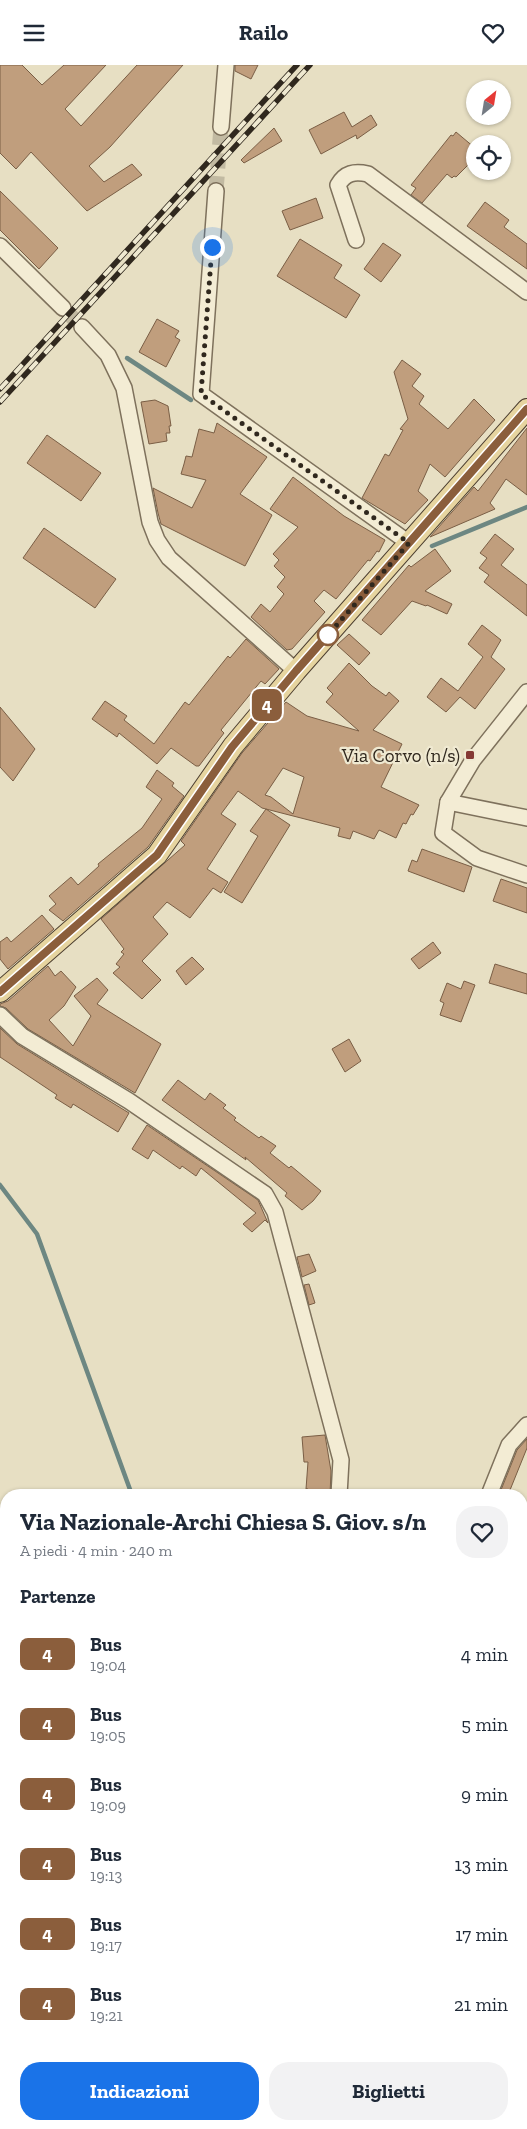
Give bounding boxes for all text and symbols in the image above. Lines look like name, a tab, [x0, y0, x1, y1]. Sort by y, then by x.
icon: menu	[20, 19, 48, 47]
text: Railo	[239, 19, 288, 46]
icon: heart	[479, 19, 507, 47]
north arrow	[466, 80, 511, 125]
map controls	[466, 80, 511, 180]
button: locate	[466, 135, 511, 180]
your location	[200, 235, 225, 260]
unlabelled marker	[317, 624, 339, 646]
line badge: 4	[251, 689, 283, 721]
text: 4	[262, 694, 272, 716]
place label: Via Corvo (n/s)	[341, 744, 460, 767]
marker: Via Corvo (n/s)	[464, 749, 476, 761]
button: heart	[456, 1506, 508, 1558]
text: Via Nazionale-Archi Chiesa S. Giov. s/n	[20, 1507, 426, 1536]
text: A piedi · 4 min · 240 m	[20, 1541, 172, 1560]
text: Partenze	[20, 1585, 96, 1608]
text: Bus	[90, 1633, 122, 1656]
text: 4	[42, 1643, 53, 1665]
text: 4 min	[461, 1643, 508, 1666]
text: 19:04	[90, 1656, 126, 1675]
text: Bus	[90, 1703, 122, 1726]
text: 4	[42, 1713, 53, 1735]
text: 5 min	[461, 1713, 508, 1736]
text: 19:05	[90, 1726, 126, 1745]
text: Bus	[90, 1773, 122, 1796]
text: 4	[42, 1783, 53, 1805]
text: 9 min	[461, 1783, 508, 1806]
text: 19:09	[90, 1796, 126, 1815]
text: Bus	[90, 1843, 122, 1866]
text: 4	[42, 1853, 53, 1875]
text: 13 min	[454, 1853, 508, 1876]
text: 19:13	[90, 1866, 122, 1885]
text: Bus	[90, 1913, 122, 1936]
text: 4	[42, 1923, 53, 1945]
text: 17 min	[455, 1923, 508, 1946]
text: 19:17	[90, 1936, 122, 1955]
text: Bus	[90, 1983, 122, 2006]
text: 4	[42, 1993, 53, 2015]
text: 21 min	[454, 1993, 508, 2016]
text: 19:21	[90, 2006, 123, 2025]
button: Indicazioni	[20, 2062, 259, 2120]
button: Biglietti	[269, 2062, 508, 2120]

